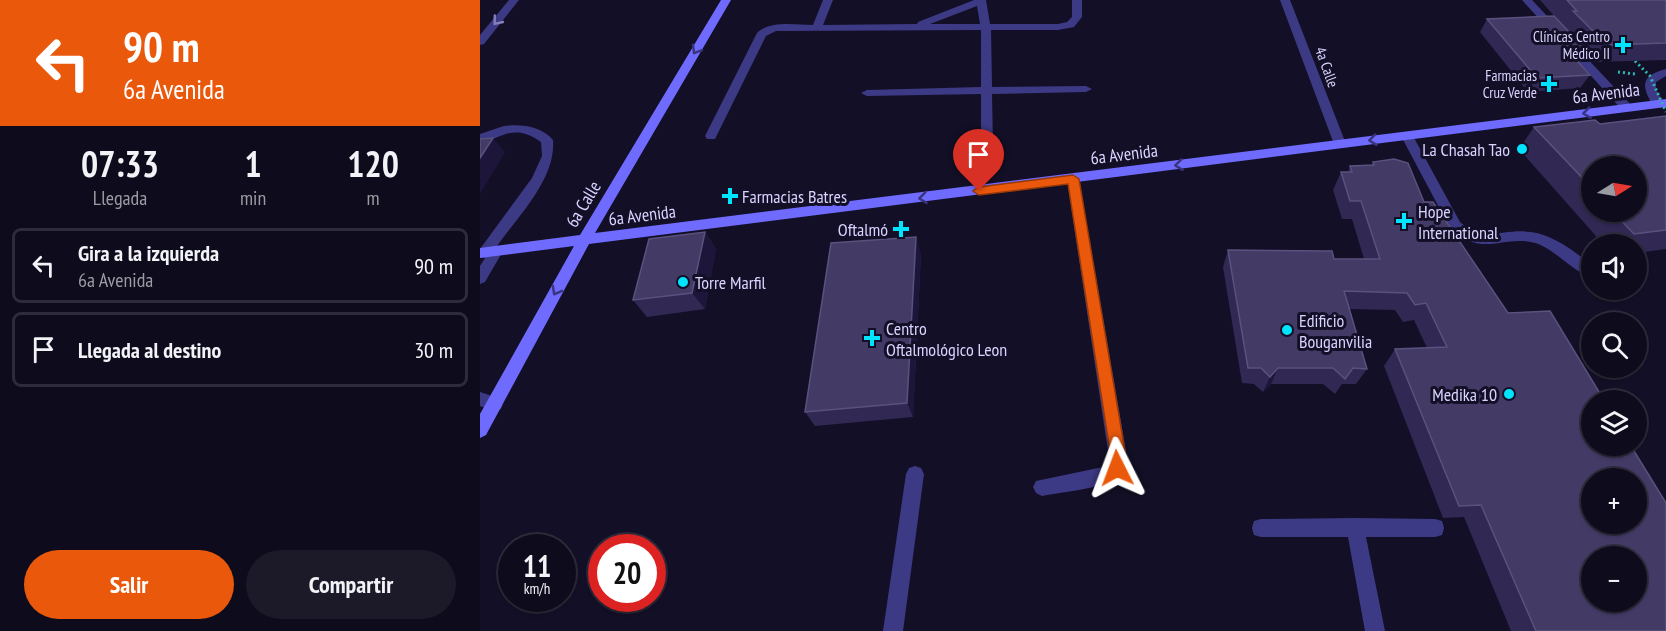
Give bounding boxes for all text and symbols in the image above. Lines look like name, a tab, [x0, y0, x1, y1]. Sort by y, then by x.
one-way arrow	[493, 14, 504, 25]
text: 90 m	[123, 19, 200, 74]
icon: left	[24, 24, 102, 102]
place label: Clínicas Centro Médico II	[1533, 27, 1610, 63]
marker: Clínicas Centro Médico II	[1614, 36, 1632, 54]
one-way arrow	[692, 44, 704, 54]
street label: 4a Calle	[1311, 44, 1343, 90]
place label: Farmacias Cruz Verde	[1483, 66, 1537, 102]
text: 6a Avenida	[123, 72, 225, 106]
marker: Farmacias Cruz Verde	[1542, 77, 1556, 91]
street label: 6a Avenida	[1571, 77, 1641, 109]
one-way arrow	[1583, 107, 1592, 119]
pin	[953, 129, 1004, 191]
one-way arrow	[1368, 134, 1377, 146]
icon: arrive	[962, 138, 995, 171]
street label: 6a Avenida	[1089, 138, 1159, 170]
place label: La Chasah Tao	[1422, 138, 1510, 161]
text: 07:33	[81, 140, 159, 187]
text: 1	[244, 140, 262, 187]
text: 120	[347, 140, 399, 187]
marker: La Chasah Tao	[1515, 142, 1529, 156]
north arrow	[1581, 156, 1647, 222]
map controls	[1581, 156, 1647, 612]
one-way arrow	[1175, 158, 1184, 171]
street label: 6a Calle	[560, 177, 606, 231]
text: Llegada	[93, 185, 147, 211]
text: min	[240, 185, 266, 211]
text: m	[367, 185, 380, 211]
place label: Farmacias Batres	[742, 185, 847, 208]
marker: Farmacias Batres	[723, 189, 737, 203]
one-way arrow	[919, 191, 928, 203]
street label: 6a Avenida	[607, 199, 677, 231]
place label: Hope International	[1418, 200, 1499, 244]
marker: Hope International	[1395, 212, 1413, 230]
place label: Oftalmó	[838, 218, 888, 241]
marker: Oftalmó	[892, 220, 910, 238]
button: sound	[1581, 234, 1647, 300]
text: Gira a la izquierda	[78, 239, 219, 267]
icon: left	[27, 249, 60, 282]
text: 90 m	[414, 252, 453, 280]
text: 6a Avenida	[78, 267, 153, 293]
place label: Torre Marfil	[695, 271, 767, 294]
marker: Torre Marfil	[676, 275, 690, 289]
one-way arrow	[552, 285, 563, 296]
place label: Edificio Bouganvilia	[1299, 309, 1372, 353]
button: search	[1581, 312, 1647, 378]
place label: Centro Oftalmológico Leon	[886, 317, 1007, 361]
marker: Edificio Bouganvilia	[1280, 323, 1294, 337]
marker: Centro Oftalmológico Leon	[863, 329, 881, 347]
icon: arrive	[27, 333, 60, 366]
text: Llegada al destino	[78, 336, 221, 364]
text: 30 m	[414, 336, 453, 364]
place label: Medika 10	[1432, 383, 1497, 406]
marker: Medika 10	[1502, 387, 1516, 401]
button: layers	[1581, 390, 1647, 456]
position arrow	[1085, 436, 1149, 500]
button: +	[1581, 468, 1647, 534]
speed limit sign: 20	[588, 534, 666, 612]
text: 11	[523, 546, 551, 585]
button: −	[1581, 546, 1647, 612]
button: Salir	[24, 550, 234, 619]
button: Compartir	[246, 550, 456, 619]
text: km/h	[524, 579, 550, 598]

